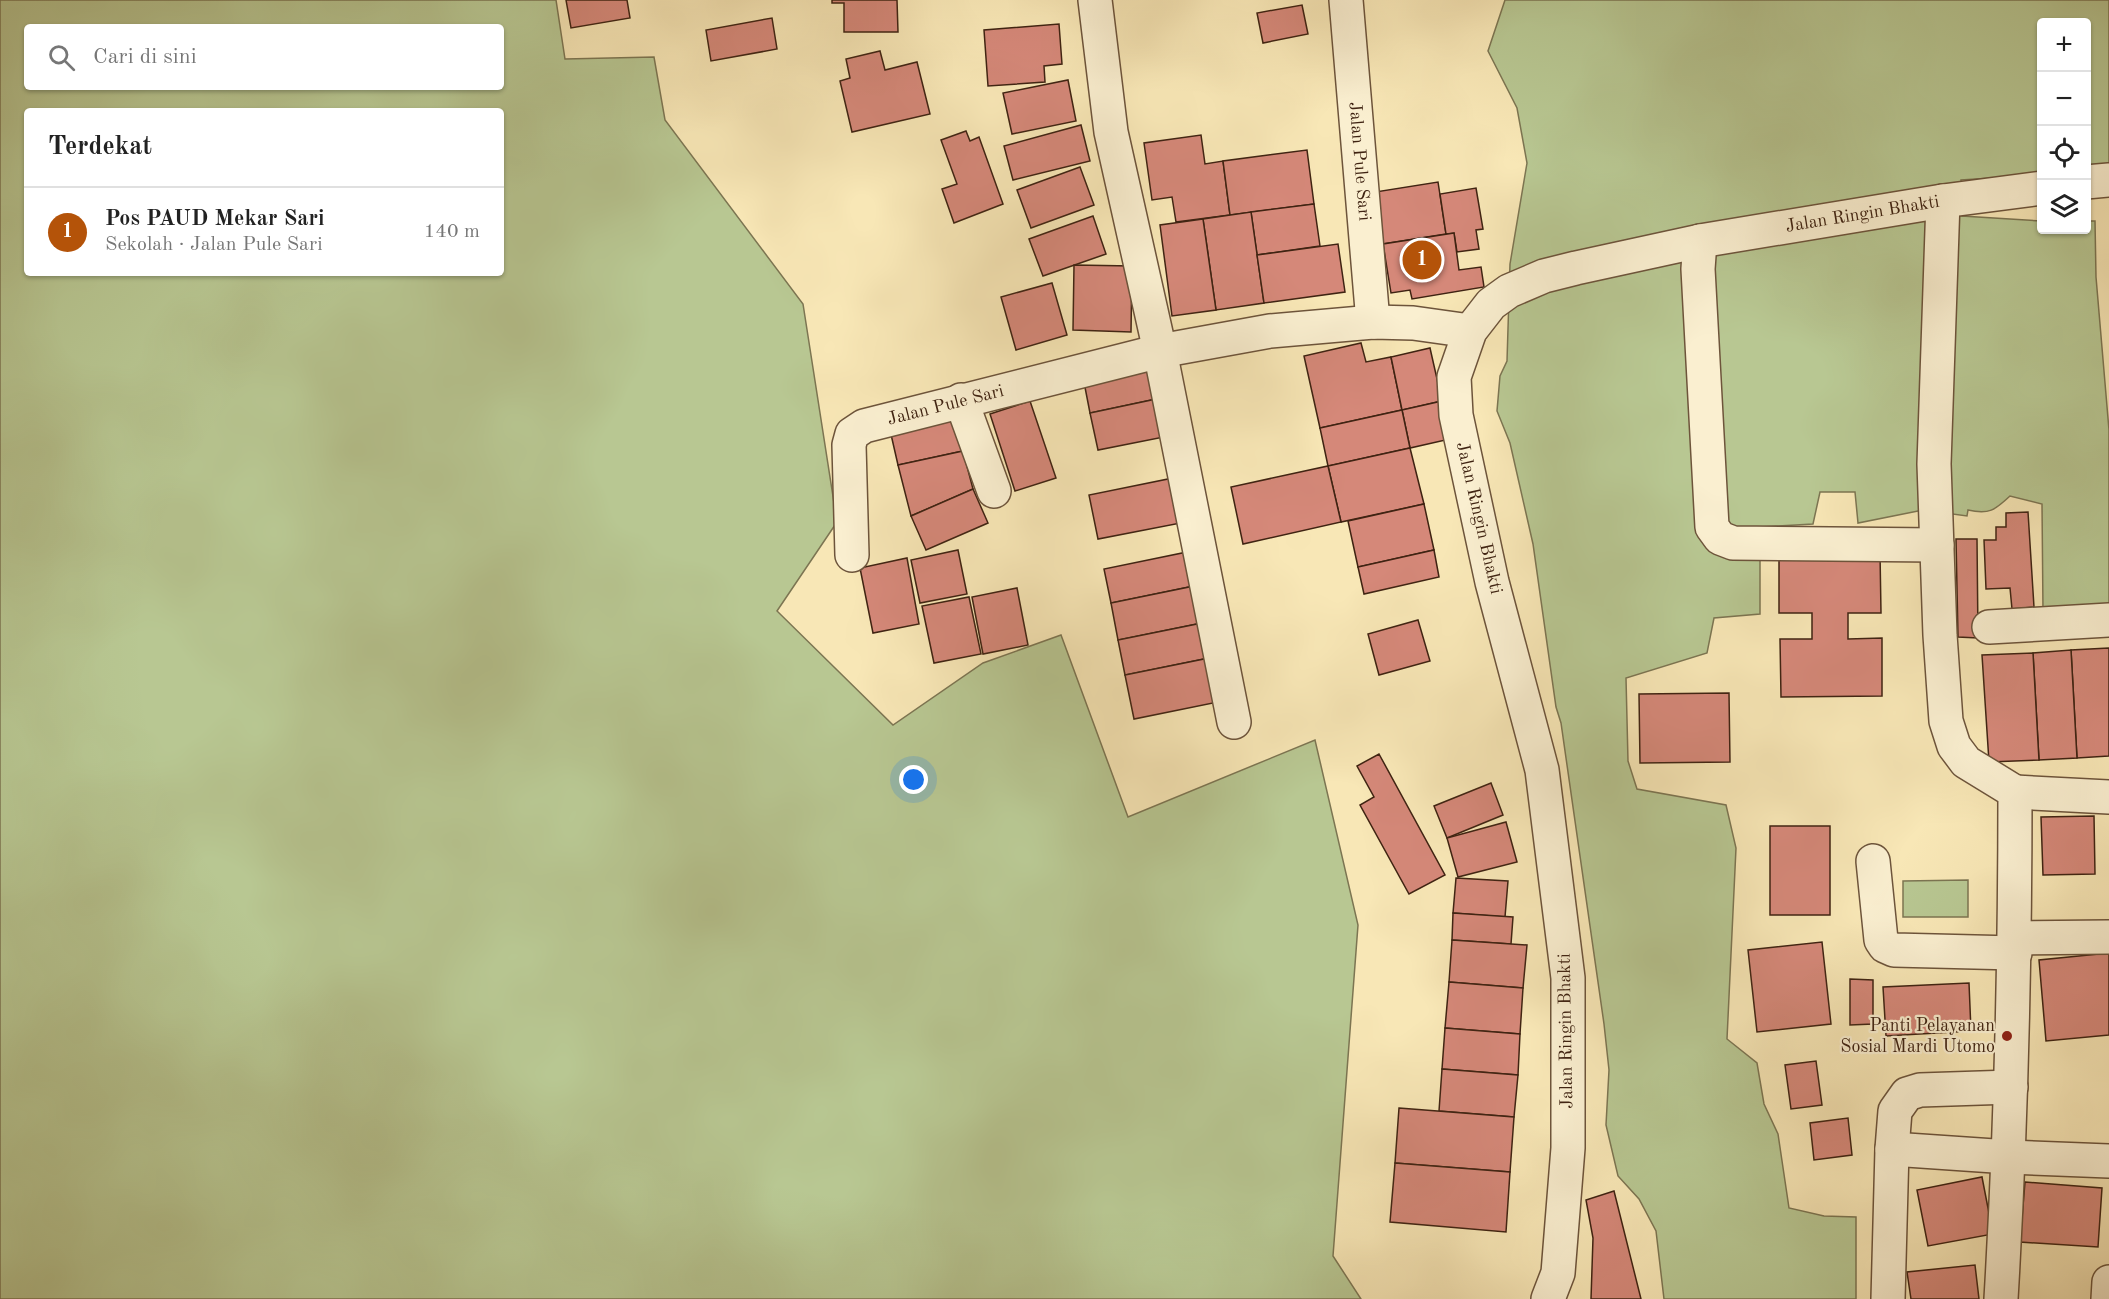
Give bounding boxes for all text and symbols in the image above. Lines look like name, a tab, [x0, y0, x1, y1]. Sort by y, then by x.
map controls	[2037, 18, 2091, 234]
button: +	[2037, 18, 2091, 72]
search box	[24, 24, 504, 90]
icon: search	[45, 41, 78, 74]
text: Cari di sini	[93, 46, 197, 68]
button: −	[2037, 72, 2091, 126]
street label: Jalan Pule Sari	[1346, 101, 1374, 222]
button: locate	[2037, 126, 2091, 180]
text: Terdekat	[48, 134, 152, 160]
button: layers	[2037, 180, 2091, 234]
street label: Jalan Ringin Bhakti	[1784, 193, 1941, 236]
text: Pos PAUD Mekar Sari	[105, 208, 325, 230]
text: 1	[62, 222, 73, 242]
text: 140 m	[424, 222, 480, 242]
text: Sekolah · Jalan Pule Sari	[105, 235, 323, 255]
pin: 1	[1402, 238, 1442, 282]
street label: Jalan Pule Sari	[885, 382, 1006, 429]
street label: Jalan Ringin Bhakti	[1453, 440, 1505, 596]
your location	[899, 765, 928, 794]
street label: Jalan Ringin Bhakti	[1556, 953, 1576, 1109]
place label: Panti Pelayanan Sosial Mardi Utomo	[1840, 1017, 1995, 1056]
marker: Panti Pelayanan Sosial Mardi Utomo	[2000, 1029, 2014, 1043]

